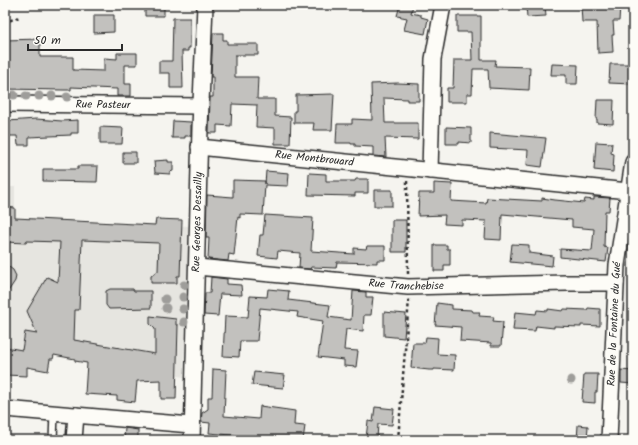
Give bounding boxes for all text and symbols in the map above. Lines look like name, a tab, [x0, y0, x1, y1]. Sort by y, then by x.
scale bar	[28, 26, 122, 52]
text: 50 m	[34, 31, 61, 50]
street label: Rue Pasteur	[75, 96, 132, 114]
street label: Rue Montbrouard	[274, 146, 355, 172]
street label: Rue Georges Dessailly	[187, 171, 208, 273]
street label: Rue de la Fontaine du Gué	[602, 260, 627, 387]
street label: Rue Tranchebise	[368, 274, 444, 296]

